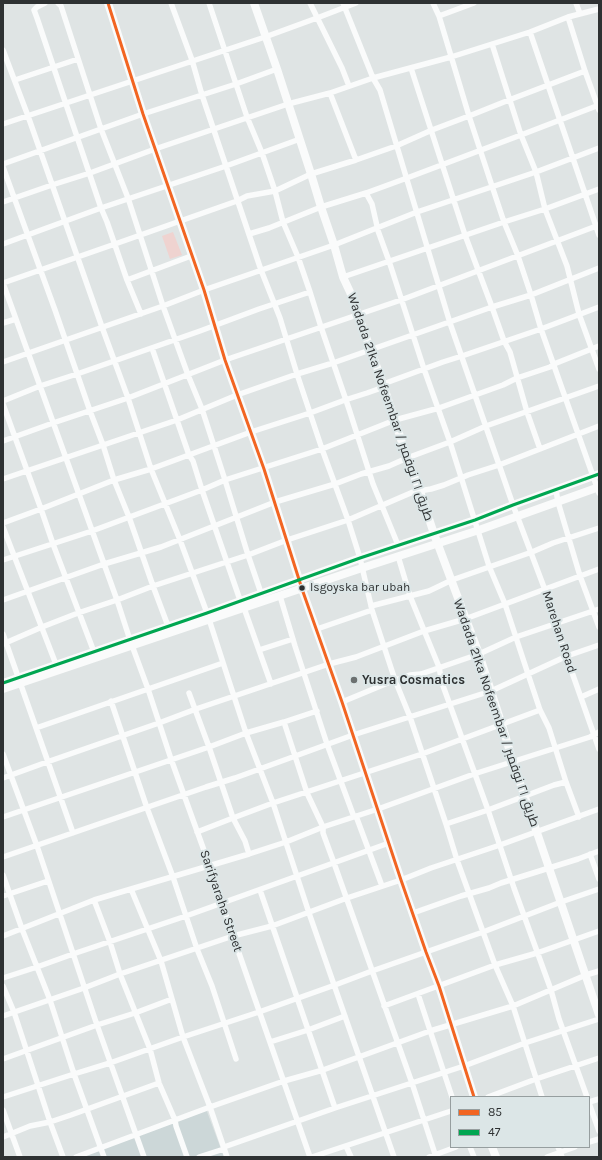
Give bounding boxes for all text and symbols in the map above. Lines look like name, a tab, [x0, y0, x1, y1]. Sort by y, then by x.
street label: Wadada 21ka Nofeembar / طريق ٢١ نوفمبر	[344, 291, 436, 523]
place label: Isgoyska bar ubah	[310, 581, 410, 595]
marker: Isgoyska bar ubah	[297, 583, 307, 593]
street label: Marehan Road	[538, 589, 580, 675]
street label: Wadada 21ka Nofeembar / طريق ٢١ نوفمبر	[450, 597, 542, 829]
place label: Yusra Cosmatics	[362, 672, 465, 688]
marker: Yusra Cosmatics	[349, 675, 359, 685]
street label: Sarifyaraha Street	[196, 848, 246, 954]
legend	[450, 1096, 590, 1148]
text: 85	[488, 1105, 502, 1119]
text: 47	[488, 1125, 500, 1139]

